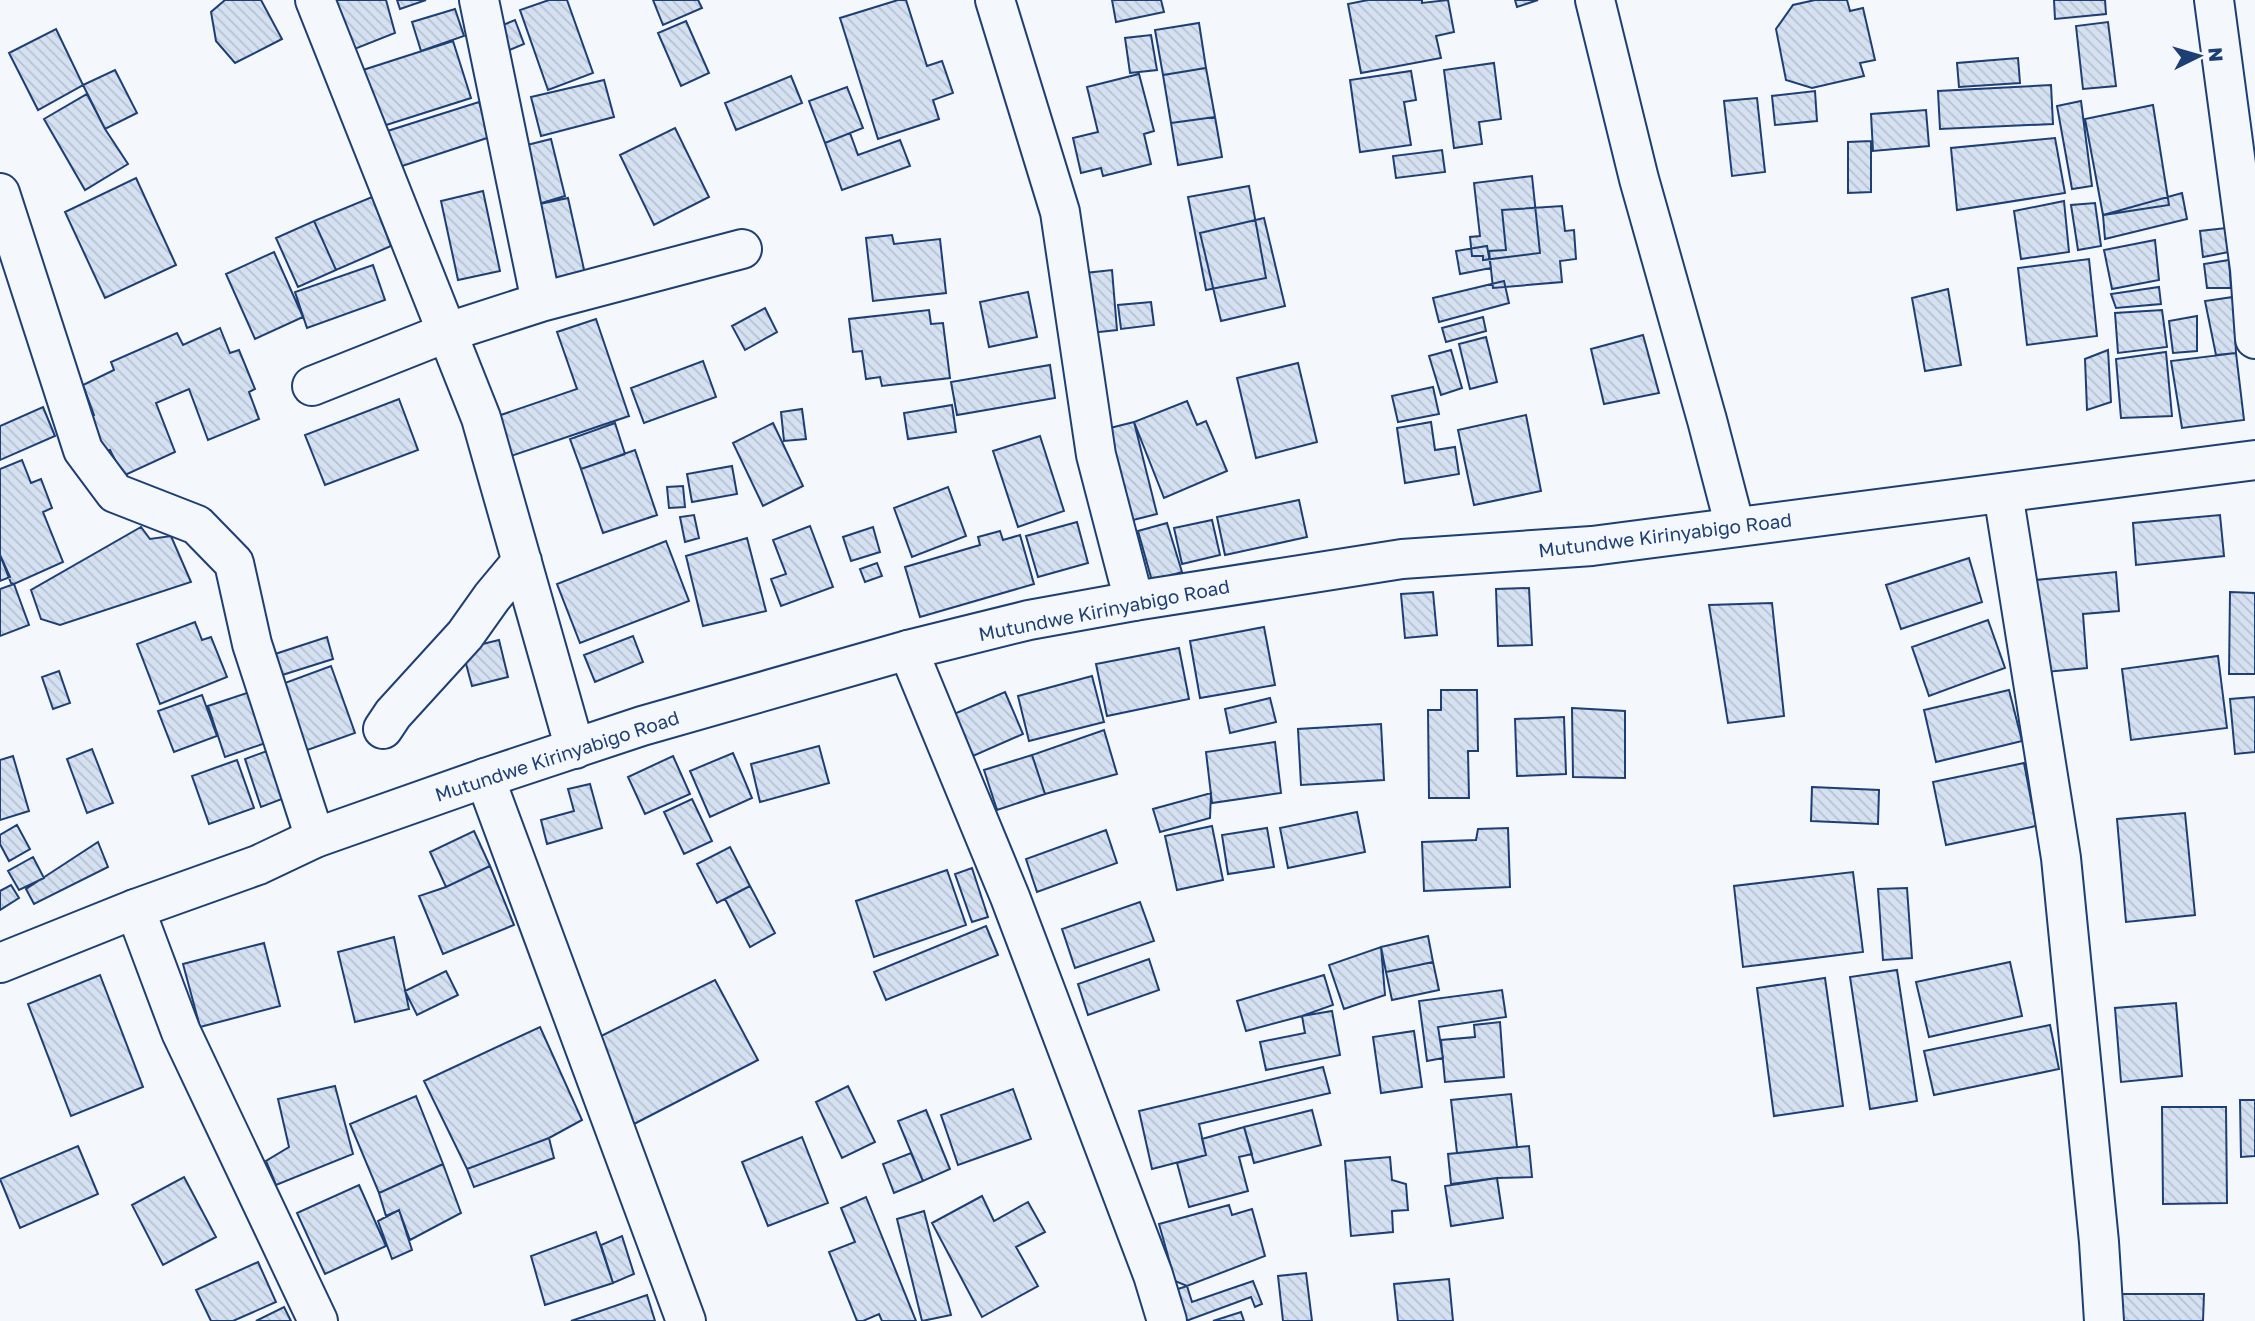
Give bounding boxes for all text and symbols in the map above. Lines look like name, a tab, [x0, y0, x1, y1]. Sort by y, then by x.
north arrow	[2164, 21, 2234, 91]
text: N	[2204, 46, 2229, 63]
street label: Mutundwe Kirinyabigo Road	[1537, 508, 1793, 561]
street label: Mutundwe Kirinyabigo Road	[976, 574, 1231, 645]
street label: Mutundwe Kirinyabigo Road	[432, 705, 682, 806]

